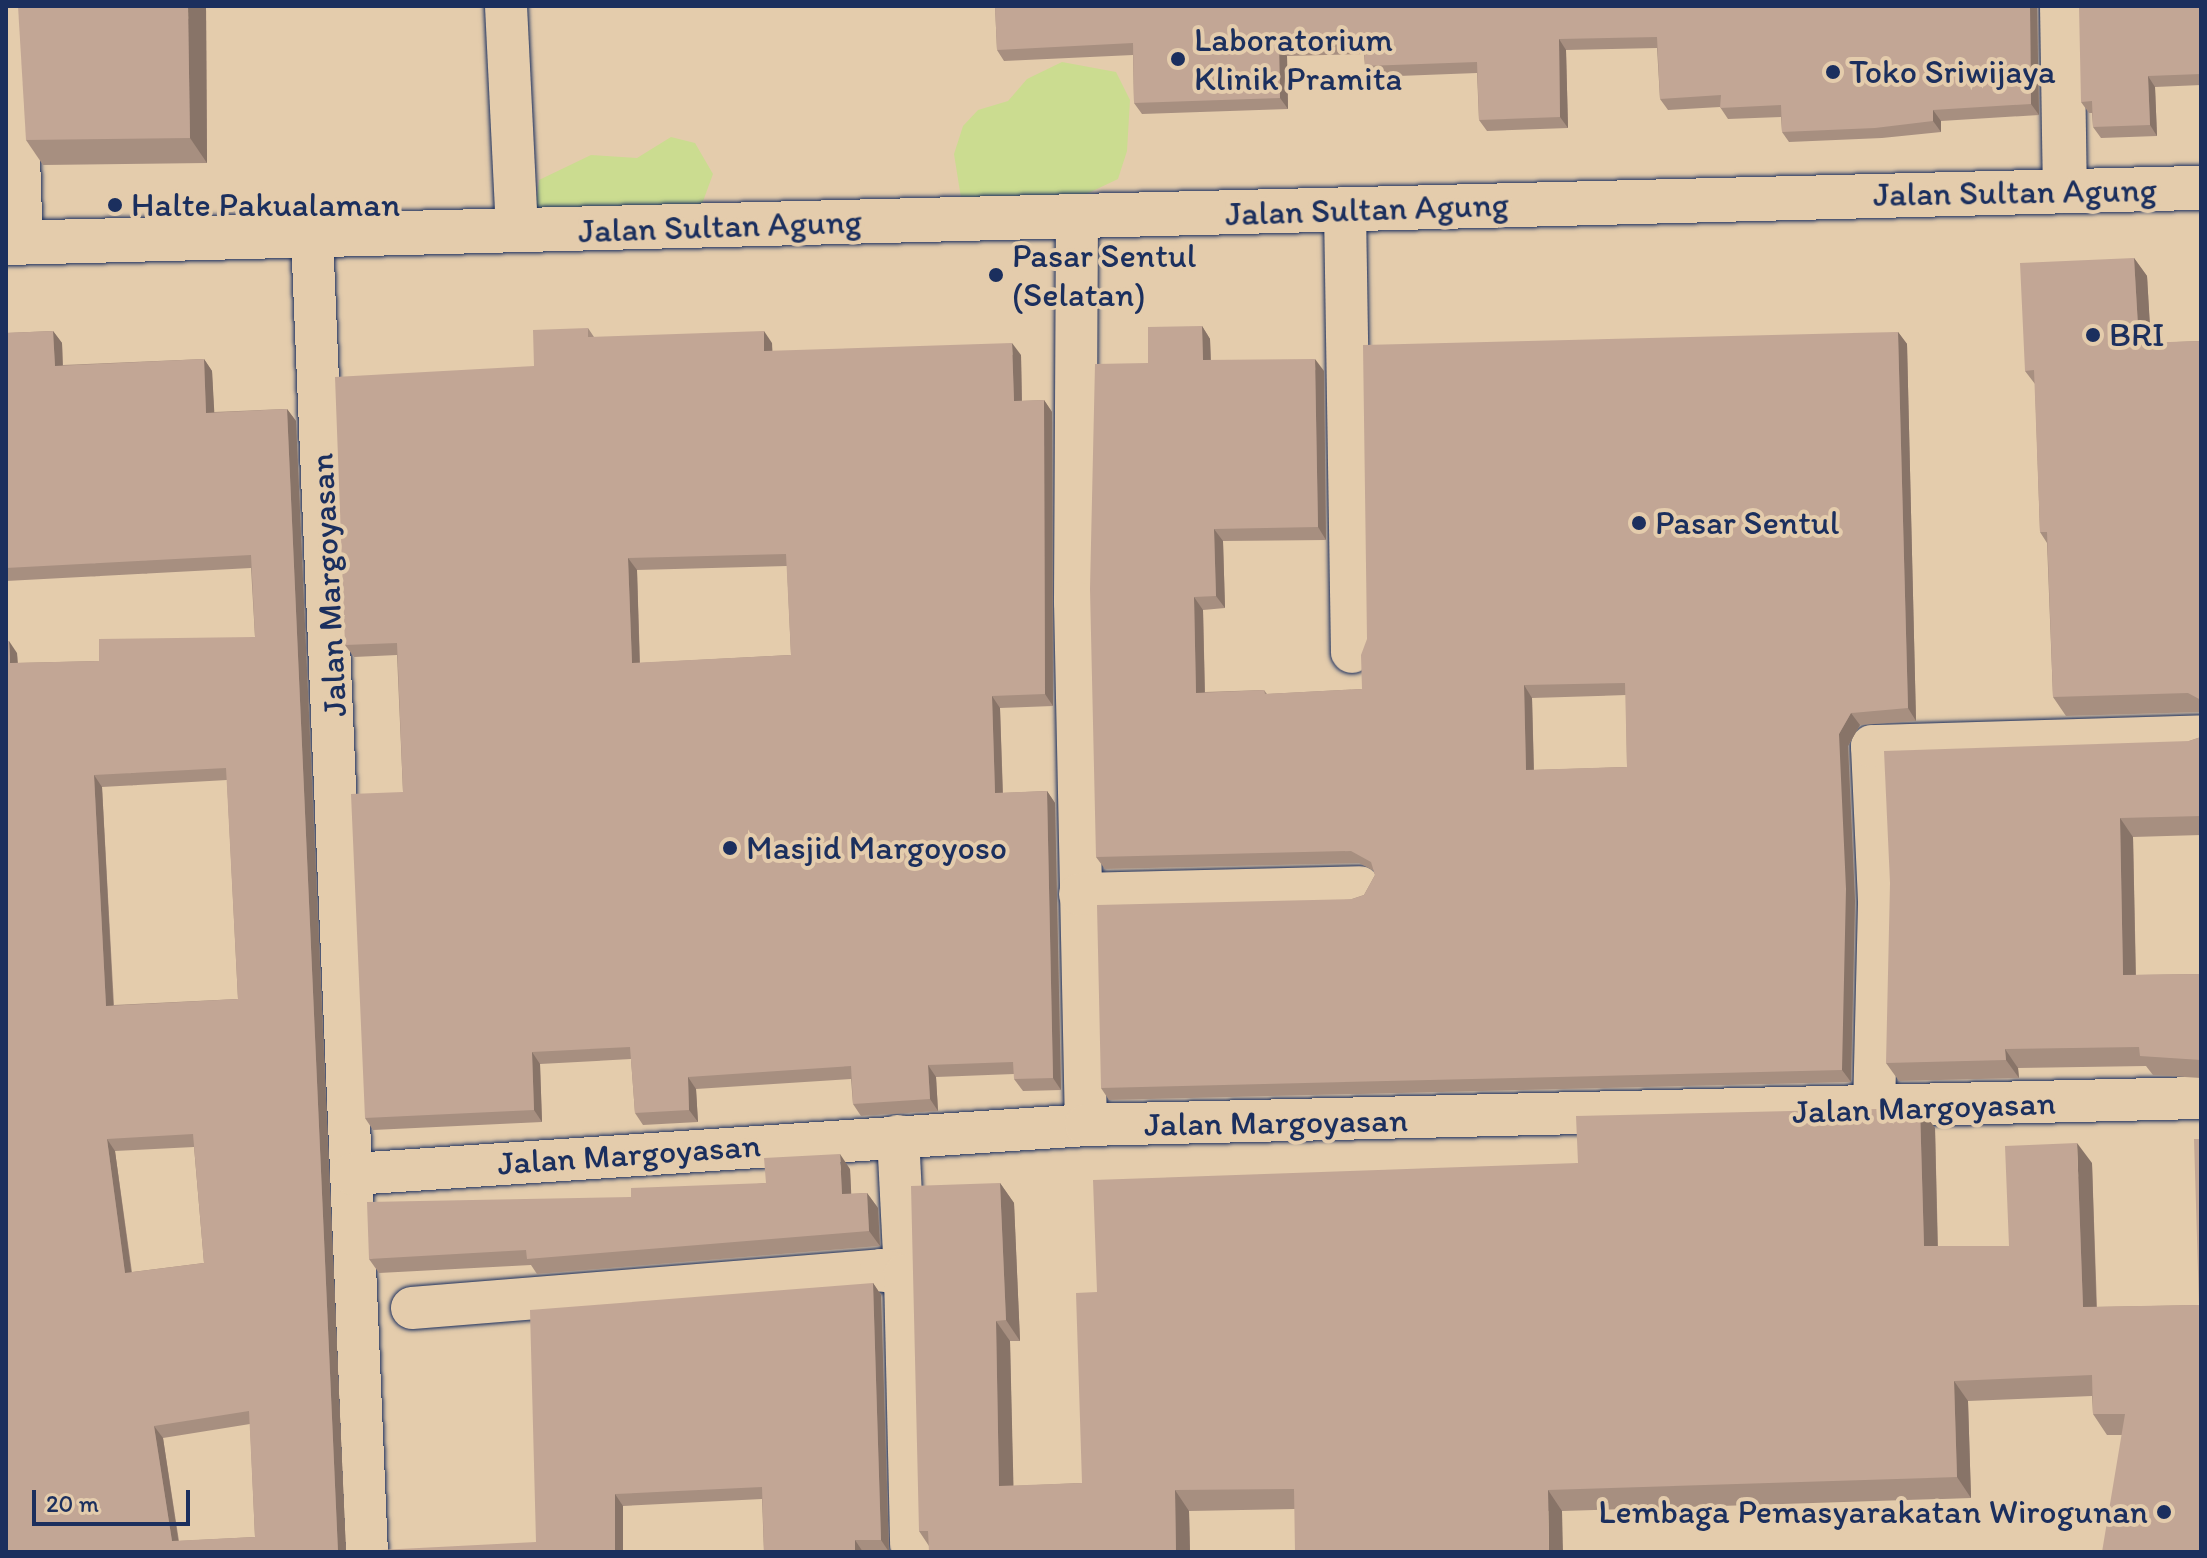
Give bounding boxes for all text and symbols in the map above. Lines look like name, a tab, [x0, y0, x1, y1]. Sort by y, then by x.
place label: Laboratorium Klinik Pramita	[1194, 19, 1403, 98]
marker: Laboratorium Klinik Pramita	[1169, 50, 1187, 68]
place label: Toko Sriwijaya	[1849, 52, 2057, 92]
marker: Toko Sriwijaya	[1824, 63, 1842, 81]
street label: Jalan Sultan Agung	[1873, 169, 2157, 215]
street label: Jalan Sultan Agung	[1225, 184, 1509, 234]
place label: Halte Pakualaman	[131, 185, 400, 225]
marker: Halte Pakualaman	[106, 196, 124, 214]
street label: Jalan Sultan Agung	[578, 201, 862, 251]
place label: Pasar Sentul (Selatan)	[1012, 235, 1196, 314]
marker: Pasar Sentul (Selatan)	[987, 266, 1005, 284]
place label: BRI	[2109, 315, 2165, 355]
marker: BRI	[2084, 326, 2102, 344]
street label: Jalan Margoyasan	[301, 453, 355, 717]
place label: Pasar Sentul	[1655, 503, 1839, 543]
marker: Pasar Sentul	[1630, 514, 1648, 532]
place label: Masjid Margoyoso	[746, 828, 1007, 868]
marker: Masjid Margoyoso	[721, 839, 739, 857]
street label: Jalan Margoyasan	[1792, 1082, 2056, 1132]
street label: Jalan Margoyasan	[1144, 1099, 1408, 1145]
street label: Jalan Margoyasan	[496, 1124, 762, 1184]
scale bar	[36, 1474, 194, 1524]
text: 20 m	[46, 1489, 99, 1518]
place label: Lembaga Pemasyarakatan Wirogunan	[1597, 1492, 2148, 1532]
marker: Lembaga Pemasyarakatan Wirogunan	[2155, 1503, 2173, 1521]

